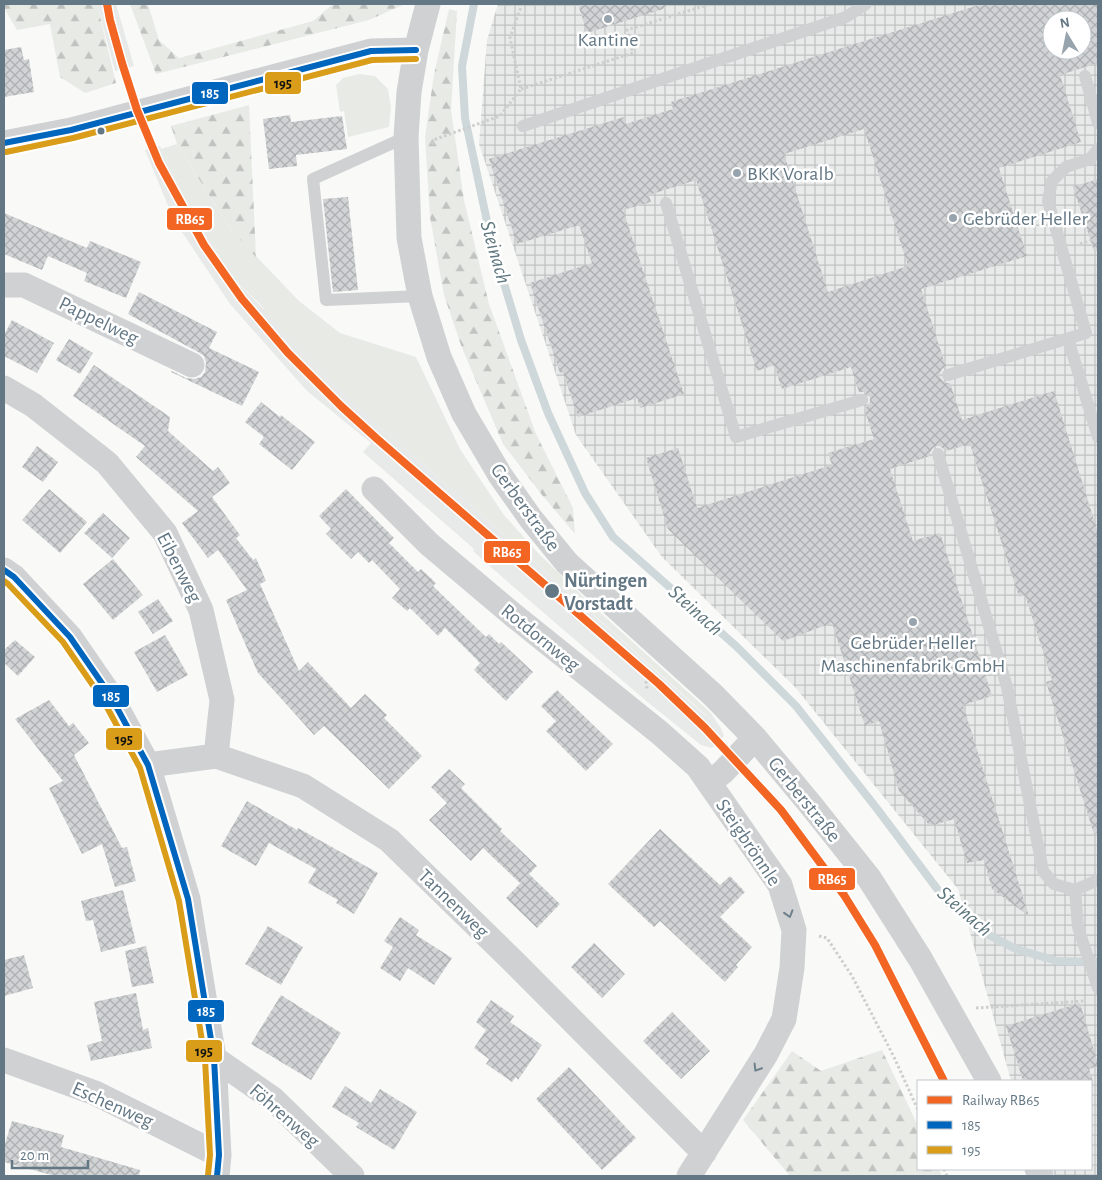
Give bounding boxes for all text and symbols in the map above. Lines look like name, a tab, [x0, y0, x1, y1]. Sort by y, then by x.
north arrow	[1042, 10, 1092, 60]
marker: Kantine	[602, 13, 614, 25]
text: N	[1059, 15, 1071, 31]
place label: Kantine	[578, 30, 638, 50]
line badge: 195	[264, 71, 302, 95]
text: 195	[274, 77, 292, 91]
line badge: 185	[191, 81, 229, 105]
text: 185	[201, 87, 219, 101]
unlabelled marker	[96, 126, 106, 136]
place label: BKK Voralb	[747, 164, 834, 184]
marker: BKK Voralb	[731, 167, 743, 179]
line badge: RB65	[166, 207, 213, 231]
place label: Gebrüder Heller	[963, 209, 1088, 229]
marker: Gebrüder Heller	[947, 212, 959, 224]
text: RB65	[175, 213, 205, 227]
water label: Steinach	[477, 218, 515, 286]
street label: Pappelweg	[56, 293, 142, 349]
street label: Gerberstraße	[487, 460, 564, 555]
street label: Eibenweg	[153, 529, 205, 606]
line badge: RB65	[483, 540, 531, 564]
text: RB65	[492, 546, 522, 560]
place label: Nürtingen Vorstadt	[564, 571, 648, 614]
water label: Steinach	[665, 581, 727, 640]
marker: Nürtingen Vorstadt	[543, 582, 561, 600]
street label: Rotdornweg	[497, 600, 584, 675]
marker: Gebrüder Heller Maschinenfabrik GmbH	[907, 616, 919, 628]
place label: Gebrüder Heller Maschinenfabrik GmbH	[821, 633, 1005, 676]
line badge: 185	[92, 684, 130, 708]
text: 185	[102, 690, 120, 704]
line badge: 195	[105, 727, 143, 751]
text: 195	[115, 733, 133, 747]
street label: Gerberstraße	[764, 753, 844, 846]
street label: Steigbrönnle	[712, 795, 784, 890]
street label: Tannenweg	[414, 866, 492, 942]
line badge: RB65	[808, 867, 856, 891]
text: RB65	[817, 873, 847, 887]
water label: Steinach	[933, 882, 996, 940]
one-way arrow	[783, 909, 793, 917]
line badge: 185	[187, 999, 225, 1023]
text: 185	[197, 1005, 215, 1019]
line badge: 195	[185, 1039, 223, 1063]
text: 195	[195, 1045, 213, 1059]
one-way arrow	[754, 1062, 763, 1071]
street label: Eschenweg	[69, 1078, 156, 1132]
street label: Föhrenweg	[246, 1080, 323, 1152]
legend	[917, 1080, 1092, 1170]
text: Railway RB65	[962, 1093, 1039, 1108]
text: 185	[962, 1118, 981, 1133]
scale bar	[12, 1138, 89, 1170]
text: 195	[962, 1143, 980, 1158]
text: 20 m	[20, 1148, 49, 1163]

